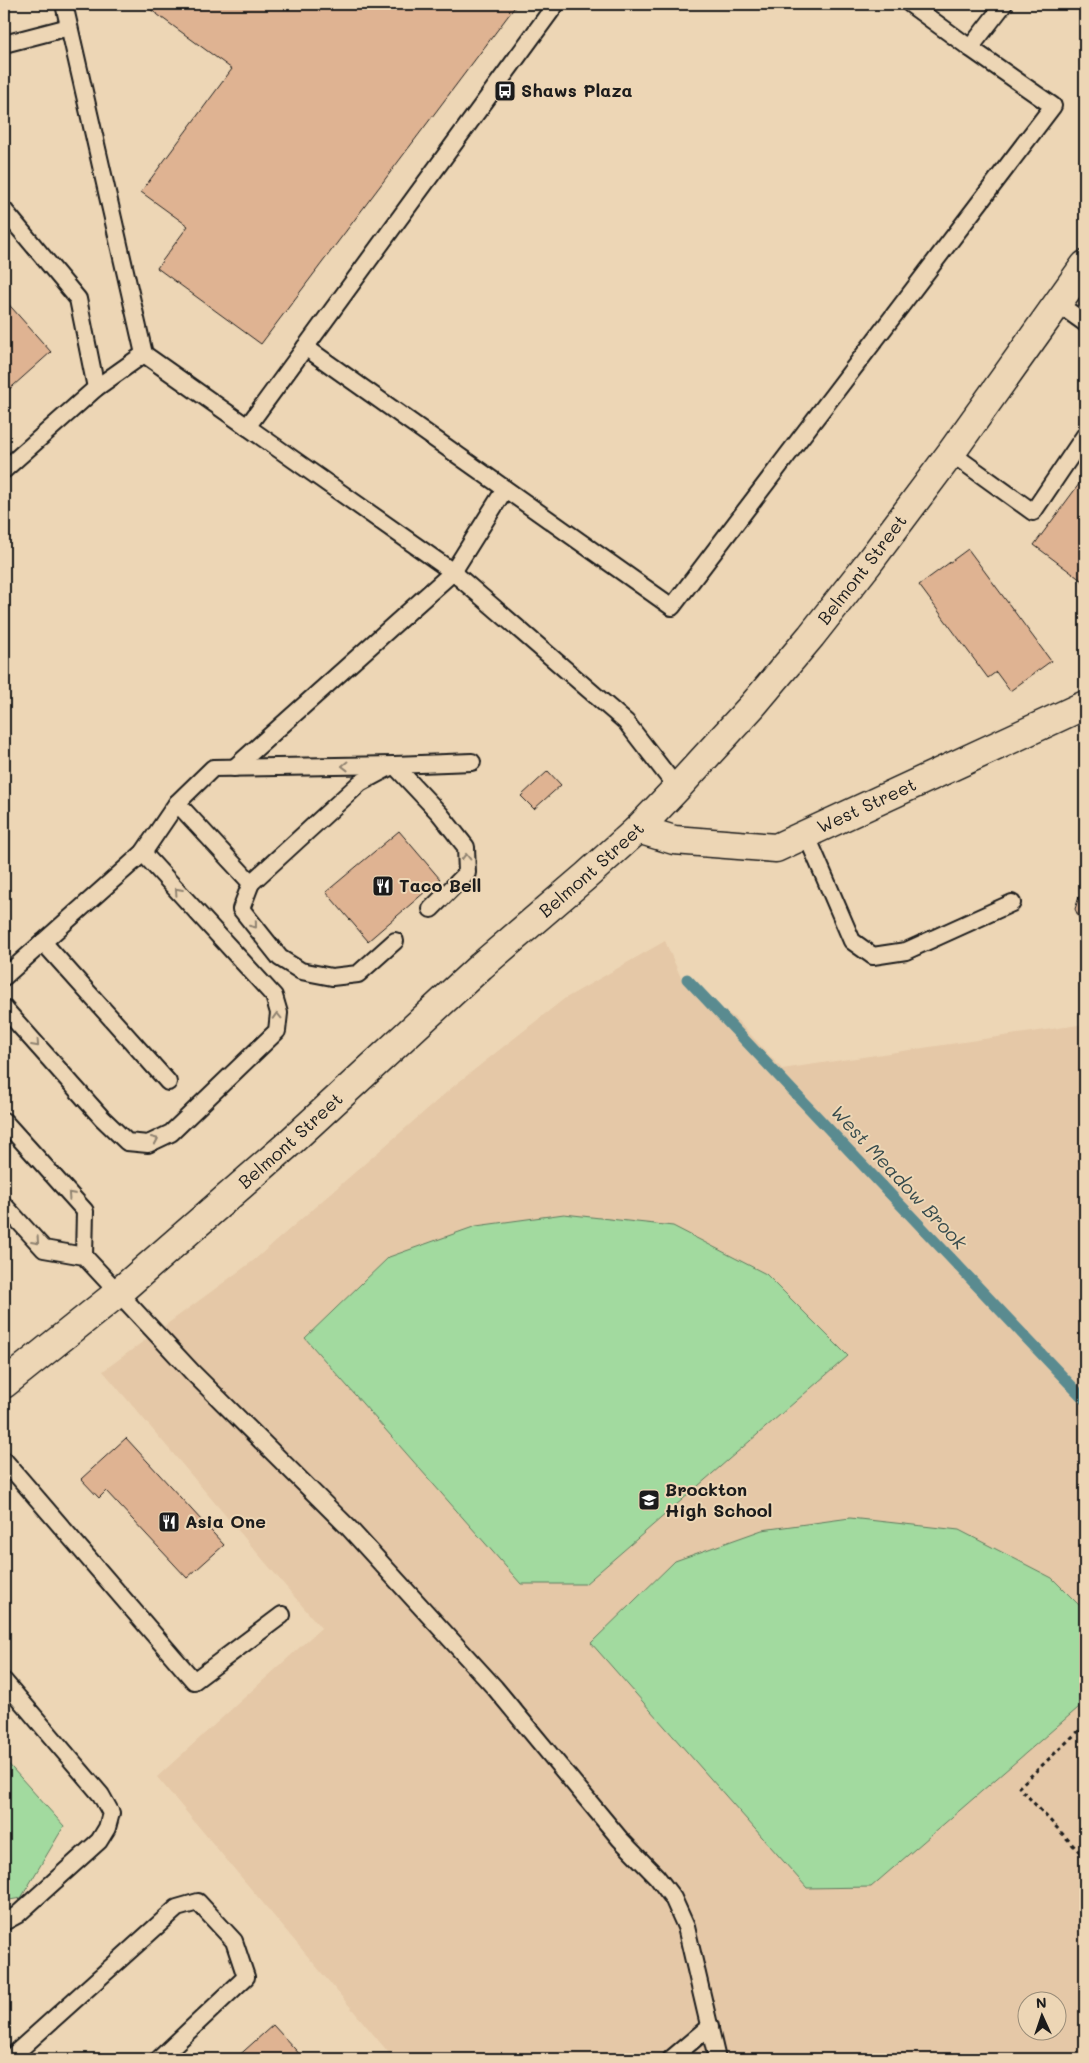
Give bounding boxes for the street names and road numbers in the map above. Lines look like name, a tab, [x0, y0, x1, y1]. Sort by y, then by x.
street label: Belmont Street	[812, 509, 912, 629]
street label: West Street	[813, 772, 920, 838]
street label: Belmont Street	[533, 817, 649, 922]
street label: Belmont Street	[233, 1087, 347, 1194]

